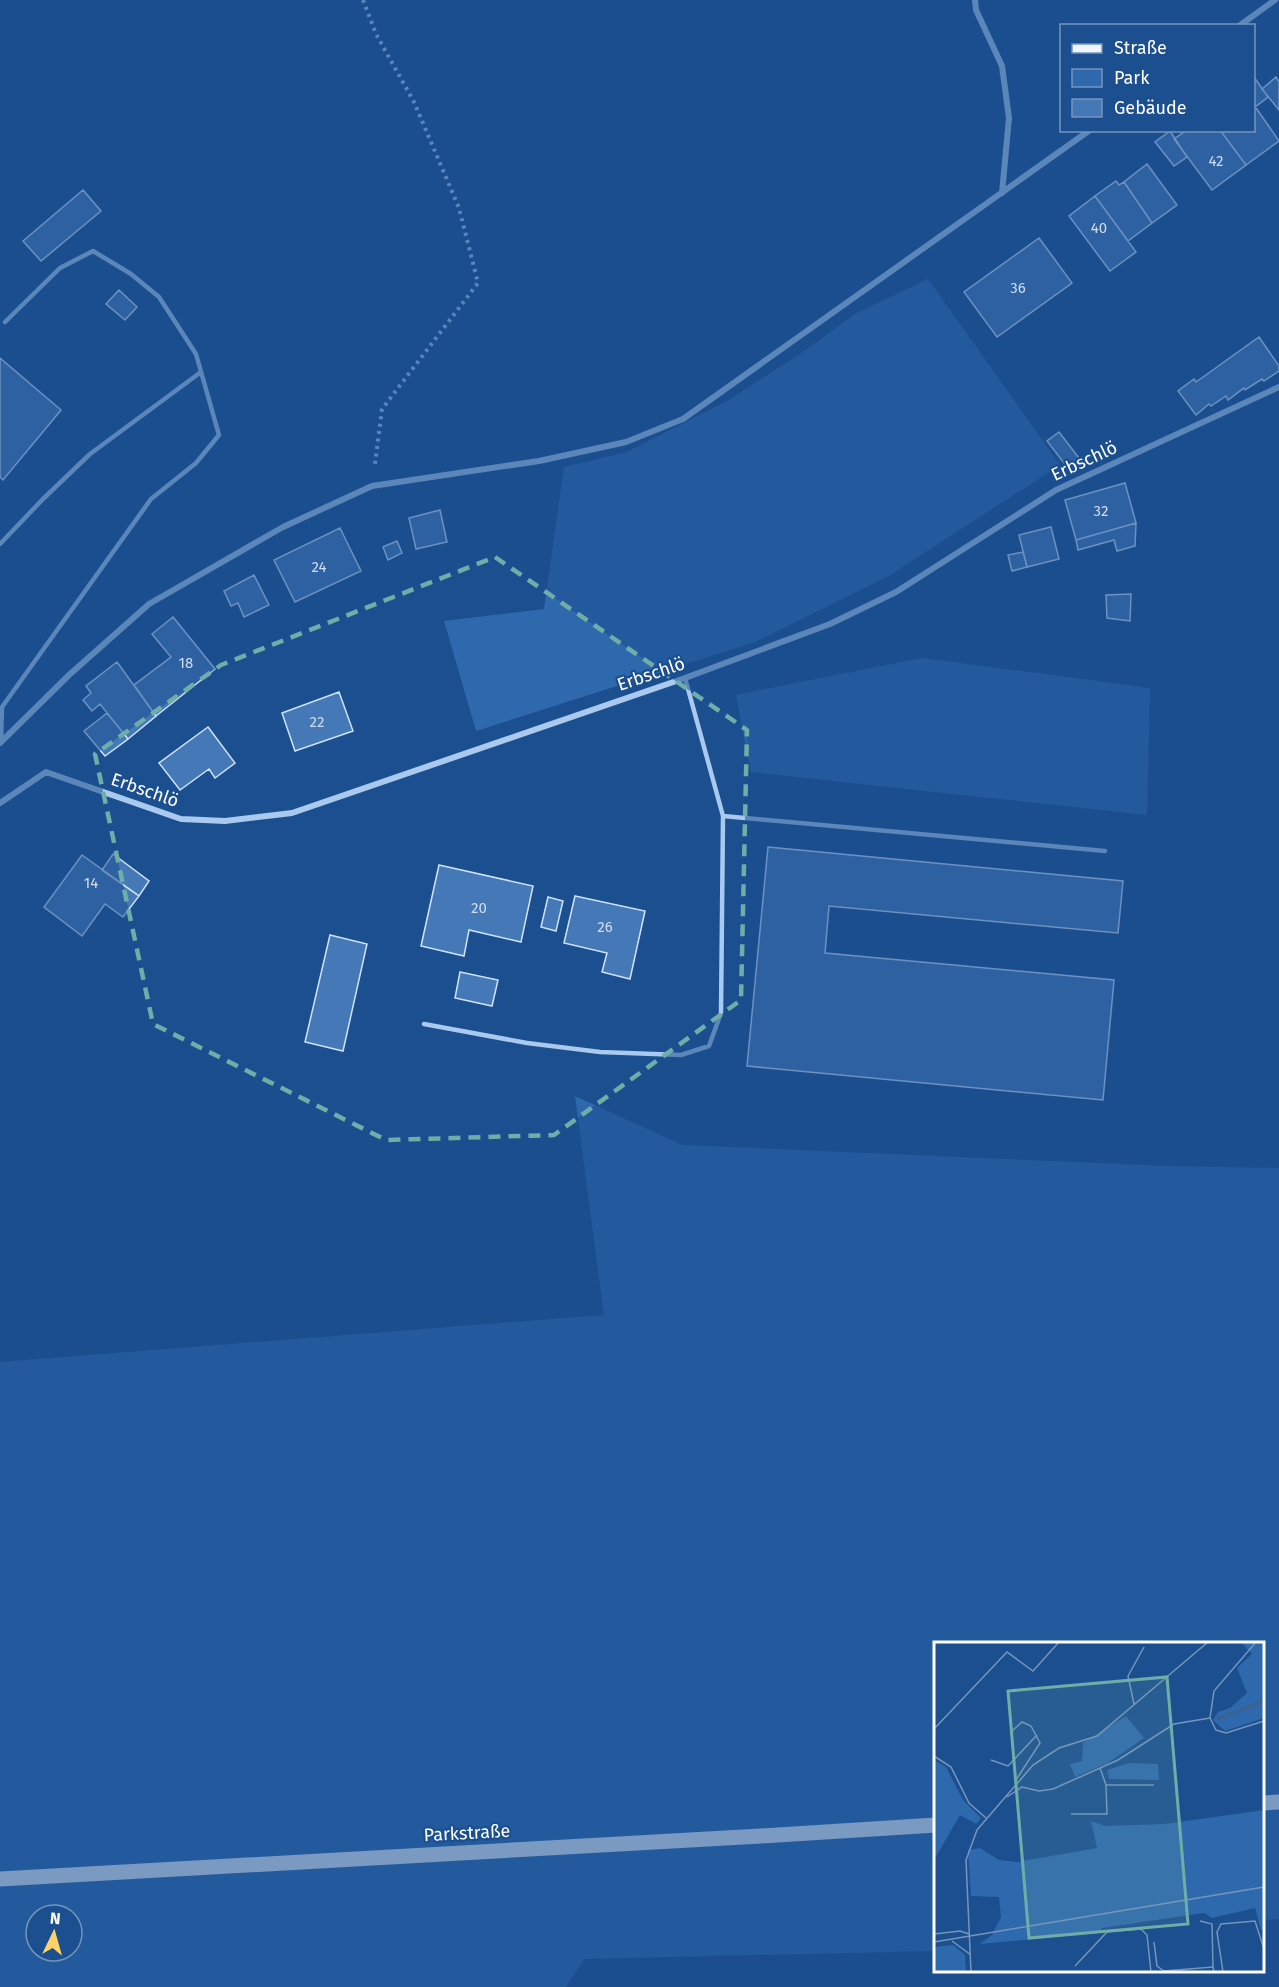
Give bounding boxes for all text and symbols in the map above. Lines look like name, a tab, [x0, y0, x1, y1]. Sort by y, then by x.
legend	[1060, 24, 1255, 132]
text: Straße	[1114, 37, 1167, 59]
text: Park	[1114, 67, 1150, 89]
text: Gebäude	[1114, 97, 1187, 119]
house number: 42	[1208, 152, 1224, 170]
house number: 40	[1091, 219, 1107, 237]
house number: 36	[1010, 279, 1026, 297]
street label: Erbschlö	[1047, 436, 1121, 486]
house number: 32	[1094, 502, 1108, 520]
house number: 24	[311, 558, 327, 576]
street label: Erbschlö	[614, 652, 688, 696]
house number: 18	[179, 654, 193, 672]
house number: 22	[310, 713, 324, 731]
street label: Erbschlö	[108, 768, 182, 812]
house number: 14	[84, 874, 98, 892]
house number: 20	[471, 899, 487, 917]
house number: 26	[597, 918, 613, 936]
inset map	[934, 1642, 1264, 1972]
street label: Parkstraße	[423, 1820, 511, 1846]
north arrow	[24, 1903, 84, 1963]
text: N	[49, 1909, 61, 1928]

